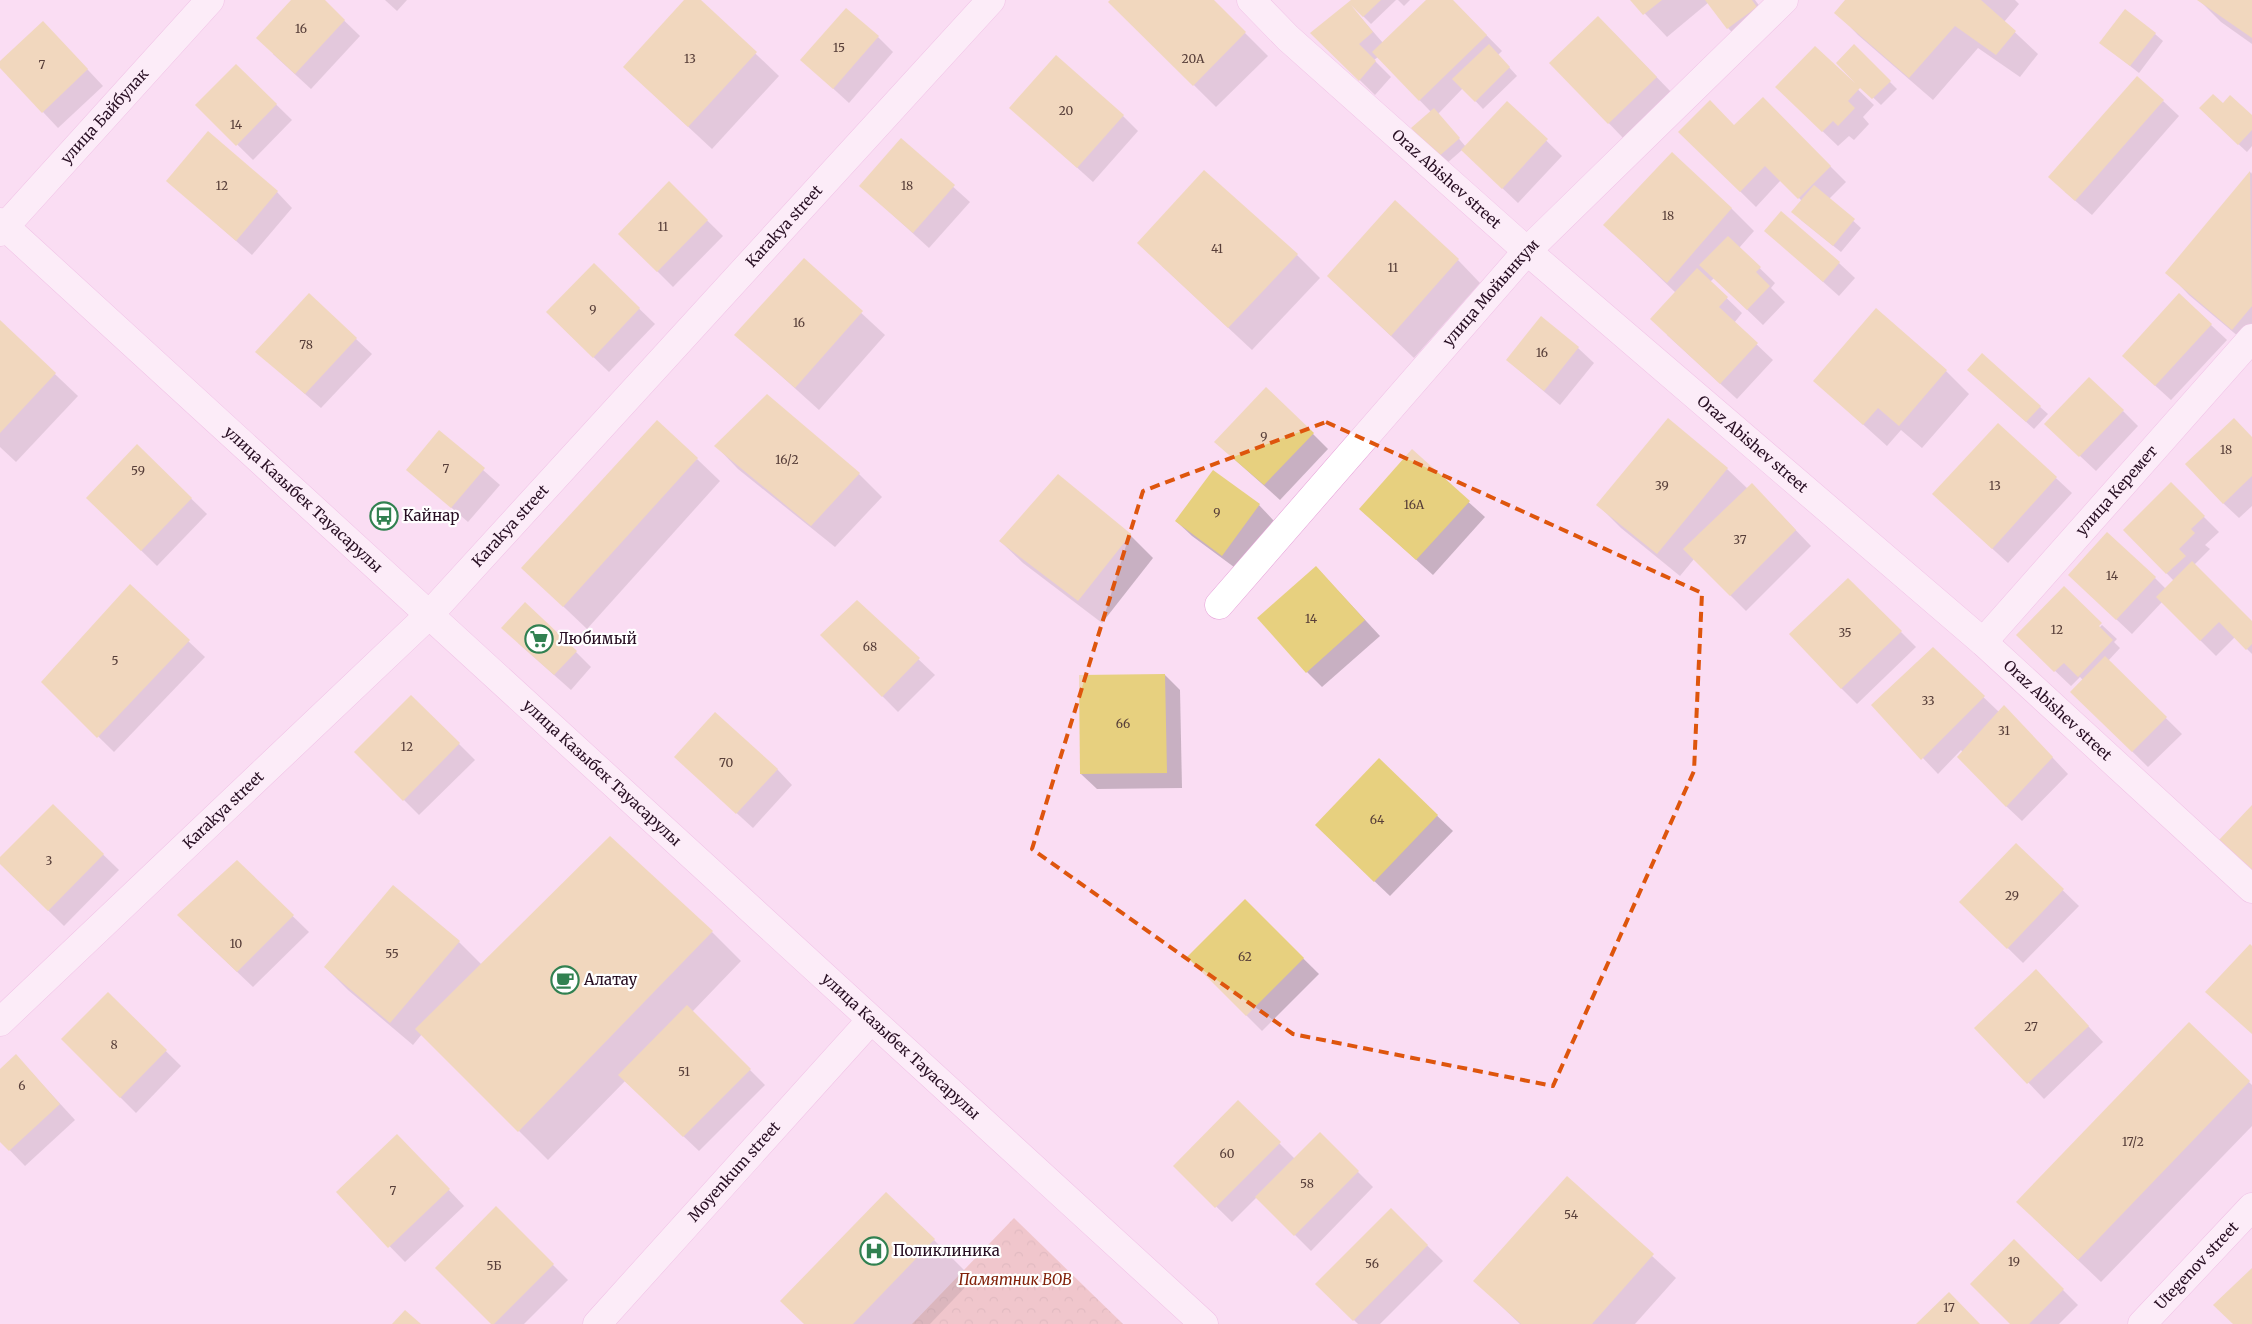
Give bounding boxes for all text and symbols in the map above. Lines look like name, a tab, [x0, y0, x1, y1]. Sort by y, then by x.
house number: 16	[295, 21, 307, 36]
house number: 15	[833, 40, 845, 55]
house number: 13	[684, 51, 696, 66]
house number: 20А	[1182, 51, 1205, 66]
house number: 7	[39, 57, 46, 72]
street label: улица Байбулак	[56, 64, 153, 168]
house number: 20	[1059, 103, 1074, 118]
house number: 14	[230, 117, 243, 132]
street label: Oraz Abishev street	[1388, 125, 1505, 232]
house number: 12	[216, 178, 228, 193]
house number: 18	[901, 178, 913, 193]
street label: Karakya street	[742, 181, 826, 271]
house number: 18	[1662, 208, 1674, 223]
house number: 11	[658, 219, 669, 234]
street label: улица Мойынкум	[1438, 235, 1543, 350]
house number: 41	[1211, 241, 1224, 256]
house number: 11	[1388, 260, 1399, 275]
house number: 9	[589, 302, 597, 317]
house number: 16	[793, 315, 805, 330]
house number: 78	[299, 337, 313, 352]
house number: 16	[1536, 345, 1548, 360]
street label: Oraz Abishev street	[1693, 391, 1812, 497]
street label: улица Казыбек Тауасарулы	[220, 422, 387, 576]
house number: 9	[1260, 429, 1268, 444]
street label: улица Керемет	[2072, 441, 2161, 539]
house number: 18	[2220, 442, 2232, 457]
house number: 16/2	[775, 452, 799, 467]
house number: 7	[443, 461, 450, 476]
house number: 59	[131, 463, 145, 478]
house number: 39	[1655, 478, 1669, 493]
house number: 13	[1989, 478, 2001, 493]
street label: Karakya street	[468, 480, 552, 571]
house number: 16А	[1404, 497, 1425, 512]
bus stop icon: Кайнар	[369, 501, 399, 531]
house number: 9	[1213, 505, 1221, 520]
place label: Кайнар	[403, 506, 459, 525]
house number: 37	[1733, 532, 1747, 547]
house number: 14	[2106, 568, 2119, 583]
house number: 14	[1305, 611, 1318, 626]
house number: 12	[2051, 622, 2063, 637]
supermarket icon: Любимый	[524, 624, 554, 654]
house number: 35	[1838, 625, 1852, 640]
place label: Любимый	[558, 629, 637, 648]
house number: 68	[863, 639, 877, 654]
house number: 5	[111, 653, 119, 668]
street label: Oraz Abishev street	[2000, 656, 2116, 765]
house number: 33	[1921, 693, 1935, 708]
street label: улица Казыбек Тауасарулы	[519, 695, 686, 850]
house number: 66	[1116, 716, 1130, 731]
house number: 31	[1998, 723, 2010, 738]
house number: 12	[401, 739, 413, 754]
house number: 70	[719, 755, 733, 770]
street label: Karakya street	[179, 767, 268, 853]
house number: 64	[1370, 812, 1385, 827]
house number: 3	[46, 853, 53, 868]
house number: 29	[2005, 888, 2019, 903]
house number: 10	[230, 936, 243, 951]
house number: 55	[385, 946, 399, 961]
house number: 62	[1238, 949, 1252, 964]
cafe icon: Алатау	[550, 965, 580, 995]
street label: улица Казыбек Тауасарулы	[818, 969, 984, 1123]
place label: Алатау	[583, 970, 638, 989]
house number: 27	[2024, 1019, 2038, 1034]
house number: 8	[110, 1037, 118, 1052]
house number: 51	[678, 1064, 690, 1079]
house number: 6	[18, 1078, 26, 1093]
street label: Moyenkum street	[684, 1117, 784, 1225]
house number: 17/2	[2122, 1134, 2144, 1149]
house number: 60	[1220, 1146, 1235, 1161]
house number: 58	[1300, 1176, 1314, 1191]
house number: 7	[390, 1183, 397, 1198]
house number: 54	[1564, 1207, 1579, 1222]
street label: Utegenov street	[2151, 1217, 2242, 1313]
hospital icon: Поликлиника	[859, 1236, 889, 1266]
place label: Поликлиника	[893, 1241, 1000, 1260]
house number: 19	[2008, 1254, 2020, 1269]
house number: 56	[1365, 1256, 1379, 1271]
house number: 5Б	[487, 1258, 501, 1273]
park label: Памятник ВОВ	[958, 1270, 1072, 1289]
house number: 17	[1943, 1300, 1955, 1315]

